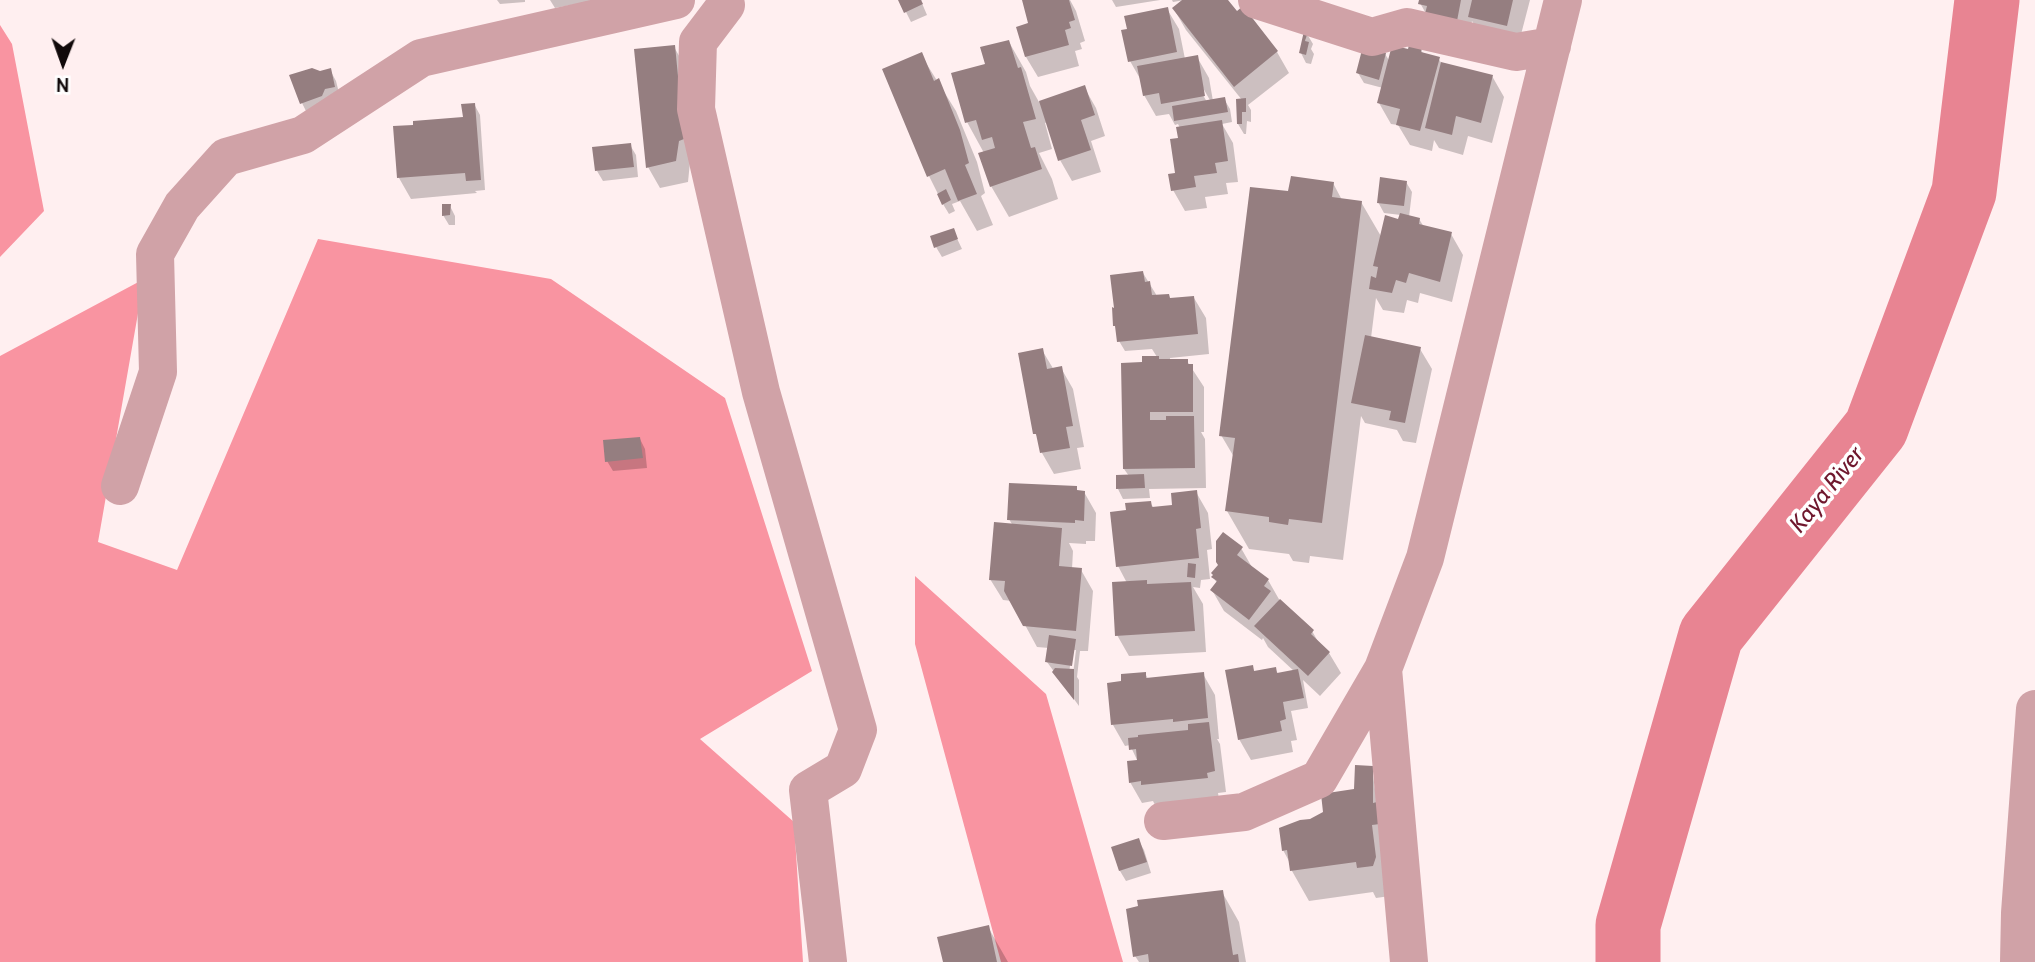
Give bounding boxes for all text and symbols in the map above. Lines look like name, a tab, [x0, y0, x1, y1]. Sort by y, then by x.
north arrow	[28, 28, 98, 98]
text: N	[56, 73, 70, 96]
water label: Kaya River	[1784, 441, 1870, 539]

